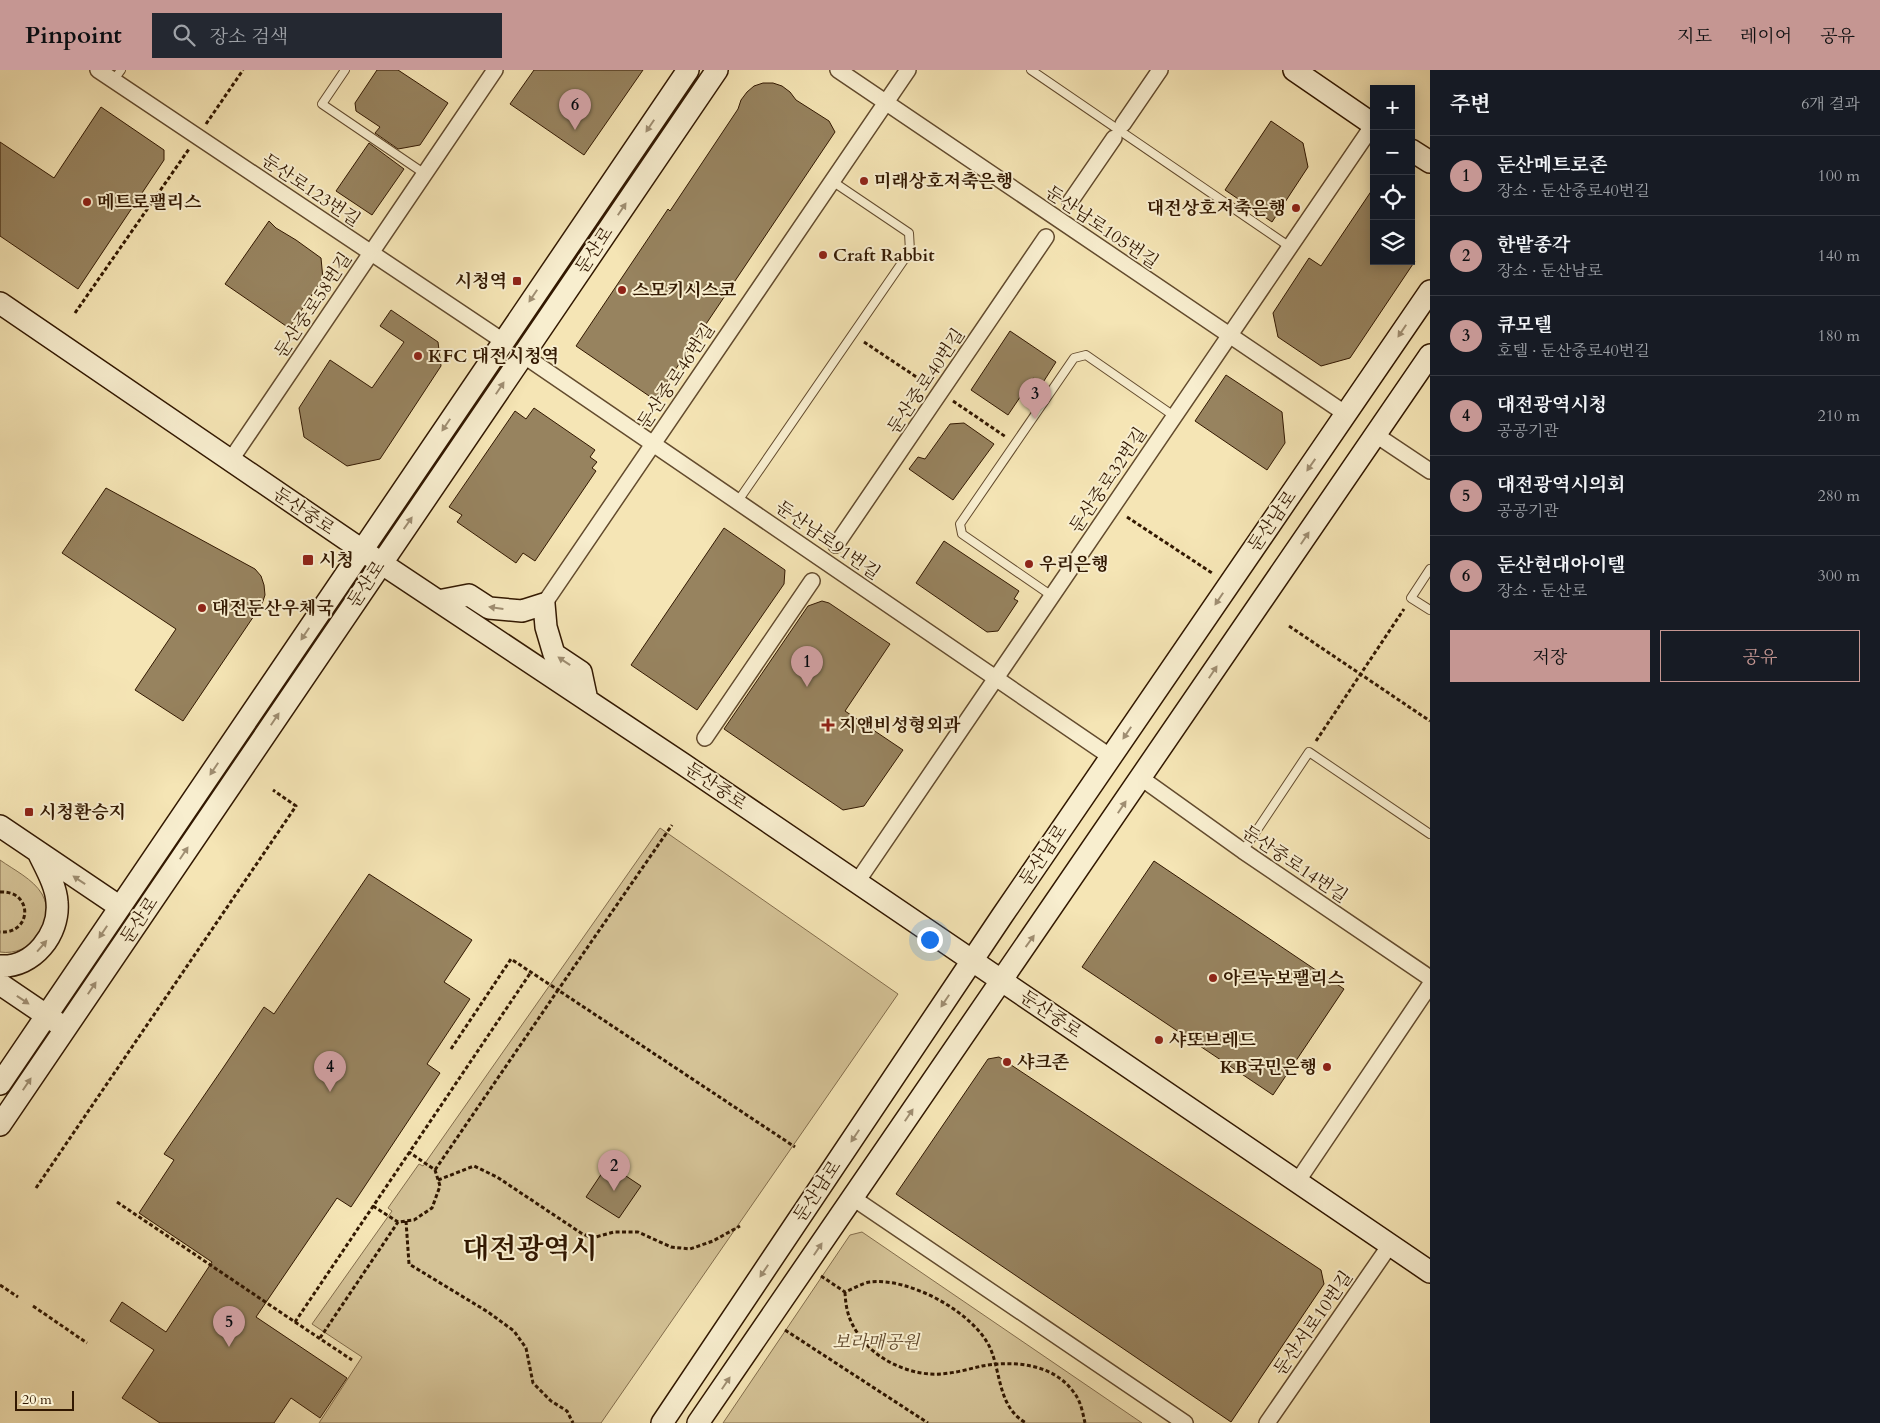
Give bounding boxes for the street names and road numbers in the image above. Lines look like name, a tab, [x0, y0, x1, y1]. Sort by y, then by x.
street label: 둔산로123번길	[256, 148, 365, 233]
street label: 둔산남로105번길	[1040, 180, 1163, 275]
street label: 둔산로	[569, 222, 619, 279]
street label: 둔산중로58번길	[269, 247, 358, 363]
street label: 둔산중로46번길	[632, 318, 721, 434]
street label: 둔산중로40번길	[882, 323, 971, 439]
street label: 둔산중로32번길	[1064, 422, 1153, 538]
street label: 둔산중로	[268, 482, 340, 541]
street label: 둔산남로	[1242, 486, 1303, 557]
street label: 둔산남로91번길	[770, 495, 885, 586]
street label: 둔산로	[341, 556, 391, 613]
street label: 둔산중로	[680, 757, 752, 816]
street label: 둔산남로	[1014, 819, 1073, 891]
street label: 둔산중로14번길	[1237, 820, 1353, 909]
street label: 둔산로	[114, 892, 164, 949]
street label: 둔산중로	[1015, 985, 1087, 1044]
street label: 둔산남로	[788, 1155, 847, 1227]
street label: 둔산서로10번길	[1268, 1266, 1359, 1381]

